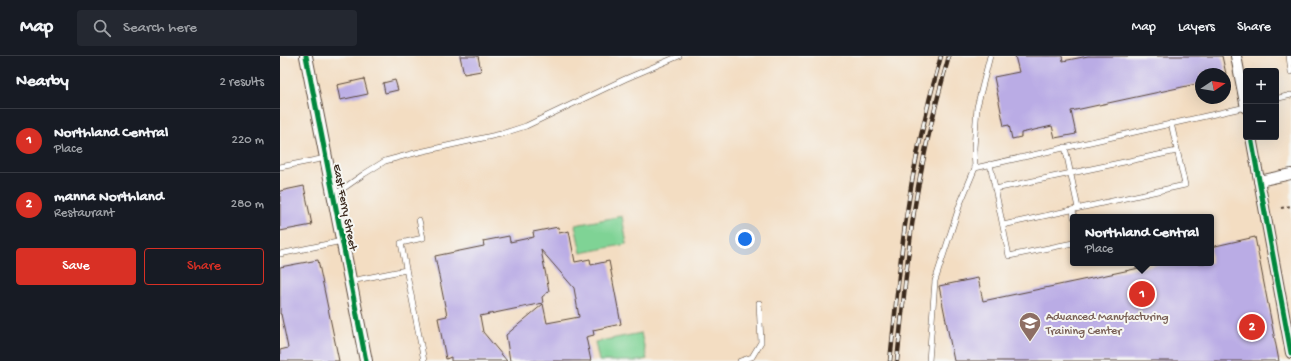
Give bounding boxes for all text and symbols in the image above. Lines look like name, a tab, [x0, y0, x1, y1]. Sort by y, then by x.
search box	[77, 10, 357, 46]
text: Map	[20, 16, 53, 39]
icon: search	[91, 17, 113, 39]
text: Search here	[123, 19, 197, 37]
text: Map	[1132, 19, 1156, 36]
text: Layers	[1178, 19, 1215, 36]
text: Share	[1237, 19, 1271, 36]
north arrow	[1195, 68, 1231, 104]
map controls	[1243, 68, 1279, 140]
button: +	[1243, 68, 1279, 104]
text: Nearby	[16, 72, 69, 92]
text: 2 results	[219, 75, 264, 90]
button: −	[1243, 104, 1279, 140]
text: Northland Central	[54, 124, 168, 142]
text: 1	[26, 133, 32, 148]
text: 220 m	[232, 133, 264, 148]
text: Place	[54, 142, 82, 157]
street label: East Ferry Street	[329, 163, 360, 253]
text: manna Northland	[54, 188, 164, 206]
text: 2	[26, 197, 32, 212]
text: 280 m	[231, 197, 264, 212]
text: Restaurant	[54, 206, 114, 221]
popup	[1070, 214, 1214, 266]
text: Northland Central	[1085, 224, 1199, 242]
your location	[735, 229, 755, 249]
text: Place	[1085, 242, 1113, 257]
button: Save	[16, 248, 136, 285]
button: Share	[144, 248, 264, 285]
pin: 1	[1129, 279, 1155, 309]
school or university icon: Advanced Manufacturing Training Center	[1017, 310, 1043, 343]
place label: Advanced Manufacturing Training Center	[1045, 311, 1169, 339]
pin: 2	[1239, 312, 1265, 342]

